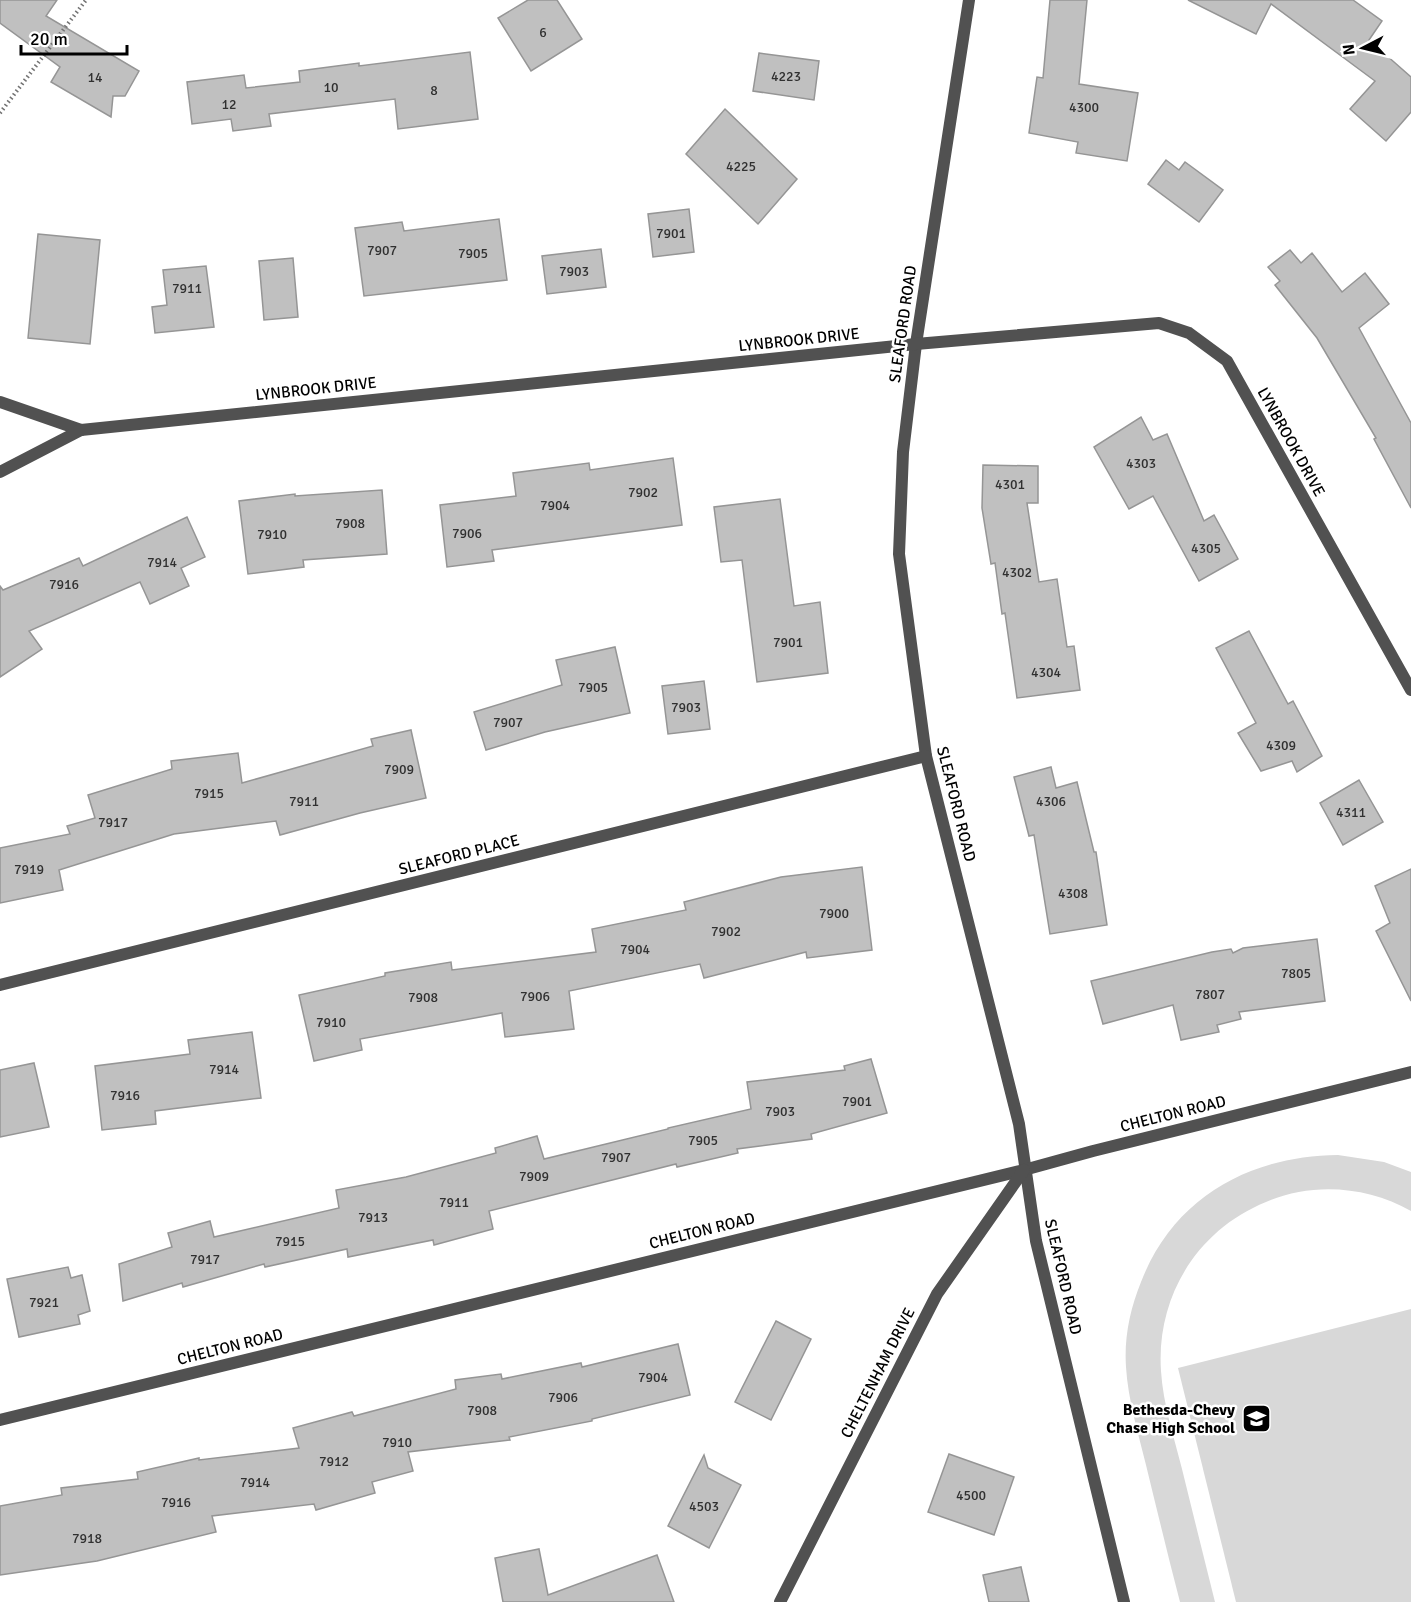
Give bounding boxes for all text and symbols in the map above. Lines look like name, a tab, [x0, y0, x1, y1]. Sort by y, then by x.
scale bar	[21, 18, 128, 56]
north arrow	[1333, 18, 1393, 78]
house number: 6	[539, 24, 547, 41]
text: 20 m	[30, 28, 68, 50]
text: N	[1339, 43, 1360, 56]
house number: 4223	[771, 68, 801, 85]
house number: 14	[87, 69, 103, 86]
house number: 10	[323, 79, 339, 96]
house number: 8	[430, 82, 438, 99]
house number: 12	[221, 96, 237, 113]
house number: 4300	[1069, 99, 1099, 116]
house number: 4225	[726, 158, 756, 175]
house number: 7901	[656, 225, 686, 242]
house number: 7907	[367, 242, 397, 259]
house number: 7905	[458, 245, 488, 262]
house number: 7903	[559, 263, 589, 280]
street label: SLEAFORD ROAD	[885, 264, 921, 384]
house number: 7911	[172, 280, 202, 297]
street label: LYNBROOK DRIVE	[737, 324, 861, 356]
street label: LYNBROOK DRIVE	[254, 373, 378, 405]
street label: LYNBROOK DRIVE	[1253, 384, 1329, 500]
house number: 4303	[1126, 455, 1156, 472]
house number: 4301	[995, 476, 1025, 493]
house number: 7902	[628, 484, 658, 501]
house number: 7904	[540, 497, 571, 514]
house number: 7908	[335, 515, 365, 532]
house number: 7906	[452, 525, 482, 542]
house number: 7910	[257, 526, 287, 543]
house number: 4305	[1191, 540, 1221, 557]
house number: 7914	[147, 554, 178, 571]
house number: 4302	[1002, 564, 1032, 581]
house number: 7916	[49, 576, 79, 593]
house number: 7901	[773, 634, 803, 651]
house number: 4304	[1031, 664, 1062, 681]
house number: 7905	[578, 679, 608, 696]
house number: 7903	[671, 699, 701, 716]
house number: 7907	[493, 714, 523, 731]
house number: 4309	[1266, 737, 1296, 754]
street label: SLEAFORD ROAD	[932, 744, 980, 864]
house number: 7909	[384, 761, 414, 778]
house number: 7915	[194, 785, 224, 802]
house number: 7911	[289, 793, 319, 810]
house number: 4306	[1036, 793, 1066, 810]
house number: 4311	[1336, 804, 1366, 821]
house number: 7917	[98, 814, 128, 831]
street label: SLEAFORD PLACE	[397, 830, 521, 880]
house number: 7919	[14, 861, 44, 878]
house number: 4308	[1058, 885, 1088, 902]
house number: 7900	[819, 905, 849, 922]
house number: 7902	[711, 923, 741, 940]
house number: 7904	[620, 941, 651, 958]
house number: 7805	[1281, 965, 1311, 982]
house number: 7807	[1195, 986, 1225, 1003]
house number: 7906	[520, 988, 550, 1005]
house number: 7908	[408, 989, 438, 1006]
house number: 7910	[316, 1014, 346, 1031]
house number: 7914	[209, 1061, 240, 1078]
house number: 7916	[110, 1087, 140, 1104]
street label: CHELTON ROAD	[1118, 1091, 1228, 1137]
house number: 7901	[842, 1093, 872, 1110]
house number: 7903	[765, 1103, 795, 1120]
house number: 7905	[688, 1132, 718, 1149]
house number: 7907	[601, 1149, 631, 1166]
house number: 7909	[519, 1168, 549, 1185]
house number: 7911	[439, 1194, 469, 1211]
street label: CHELTON ROAD	[647, 1208, 757, 1254]
house number: 7913	[358, 1209, 388, 1226]
street label: SLEAFORD ROAD	[1040, 1217, 1086, 1337]
house number: 7915	[275, 1233, 305, 1250]
house number: 7917	[190, 1251, 220, 1268]
house number: 7921	[29, 1294, 59, 1311]
street label: CHELTENHAM DRIVE	[836, 1304, 920, 1442]
street label: CHELTON ROAD	[175, 1324, 285, 1370]
house number: 7904	[638, 1369, 669, 1386]
house number: 7906	[548, 1389, 578, 1406]
place label: Bethesda-Chevy Chase High School	[1106, 1400, 1235, 1438]
house number: 7908	[467, 1402, 497, 1419]
school or university icon: Bethesda-Chevy Chase High School	[1240, 1403, 1272, 1435]
house number: 7910	[382, 1434, 412, 1451]
house number: 7912	[319, 1453, 349, 1470]
house number: 7914	[240, 1474, 271, 1491]
house number: 4500	[956, 1487, 986, 1504]
house number: 7916	[161, 1494, 191, 1511]
house number: 4503	[689, 1498, 719, 1515]
house number: 7918	[72, 1530, 102, 1547]

